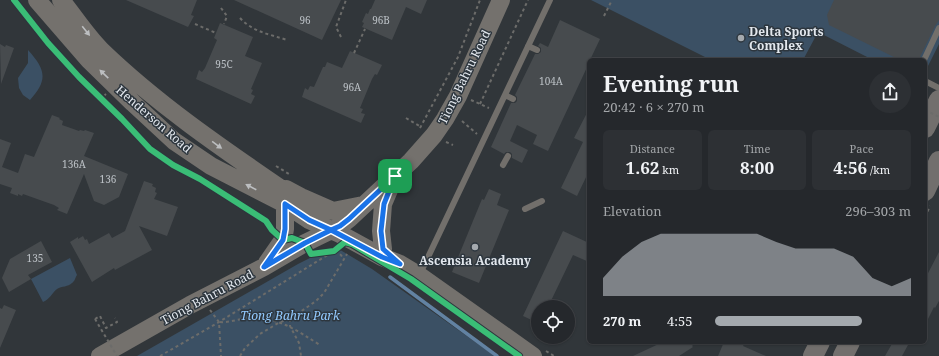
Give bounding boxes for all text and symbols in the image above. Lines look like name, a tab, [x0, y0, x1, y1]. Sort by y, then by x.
house number: 96	[299, 13, 311, 27]
house number: 96B	[372, 13, 390, 27]
place label: Delta Sports Complex	[749, 23, 824, 54]
one-way arrow	[81, 25, 90, 36]
street label: Tiong Bahru Road	[434, 26, 494, 127]
marker: Delta Sports Complex	[736, 33, 746, 43]
house number: 95C	[215, 57, 233, 71]
text: Evening run	[603, 68, 739, 98]
one-way arrow	[99, 69, 109, 79]
button: share	[869, 71, 911, 113]
house number: 104A	[539, 74, 564, 88]
house number: 96A	[343, 80, 362, 94]
street label: Henderson Road	[112, 81, 196, 157]
text: 20:42 · 6 × 270 m	[603, 98, 705, 116]
one-way arrow	[212, 141, 223, 149]
text: Distance	[630, 141, 675, 156]
text: Time	[744, 141, 770, 156]
text: Pace	[850, 141, 874, 156]
text: 1.62	[626, 156, 659, 179]
text: 8:00	[740, 156, 774, 179]
text: 4:56	[833, 156, 867, 179]
house number: 136A	[62, 157, 87, 171]
pin	[378, 159, 412, 193]
text: km	[659, 162, 679, 177]
text: /km	[867, 162, 890, 177]
icon: arrive	[384, 165, 406, 187]
house number: 136	[100, 172, 117, 186]
one-way arrow	[245, 183, 256, 190]
text: Elevation	[603, 202, 662, 220]
text: 296–303 m	[845, 202, 911, 220]
marker: Ascensia Academy	[470, 242, 480, 252]
house number: 135	[27, 251, 43, 265]
place label: Ascensia Academy	[419, 252, 531, 269]
street label: Tiong Bahru Road	[158, 265, 257, 329]
map controls	[531, 300, 575, 344]
button: locate	[531, 300, 575, 344]
park label: Tiong Bahru Park	[240, 307, 341, 324]
text: 270 m	[603, 312, 641, 330]
text: 4:55	[667, 312, 693, 330]

